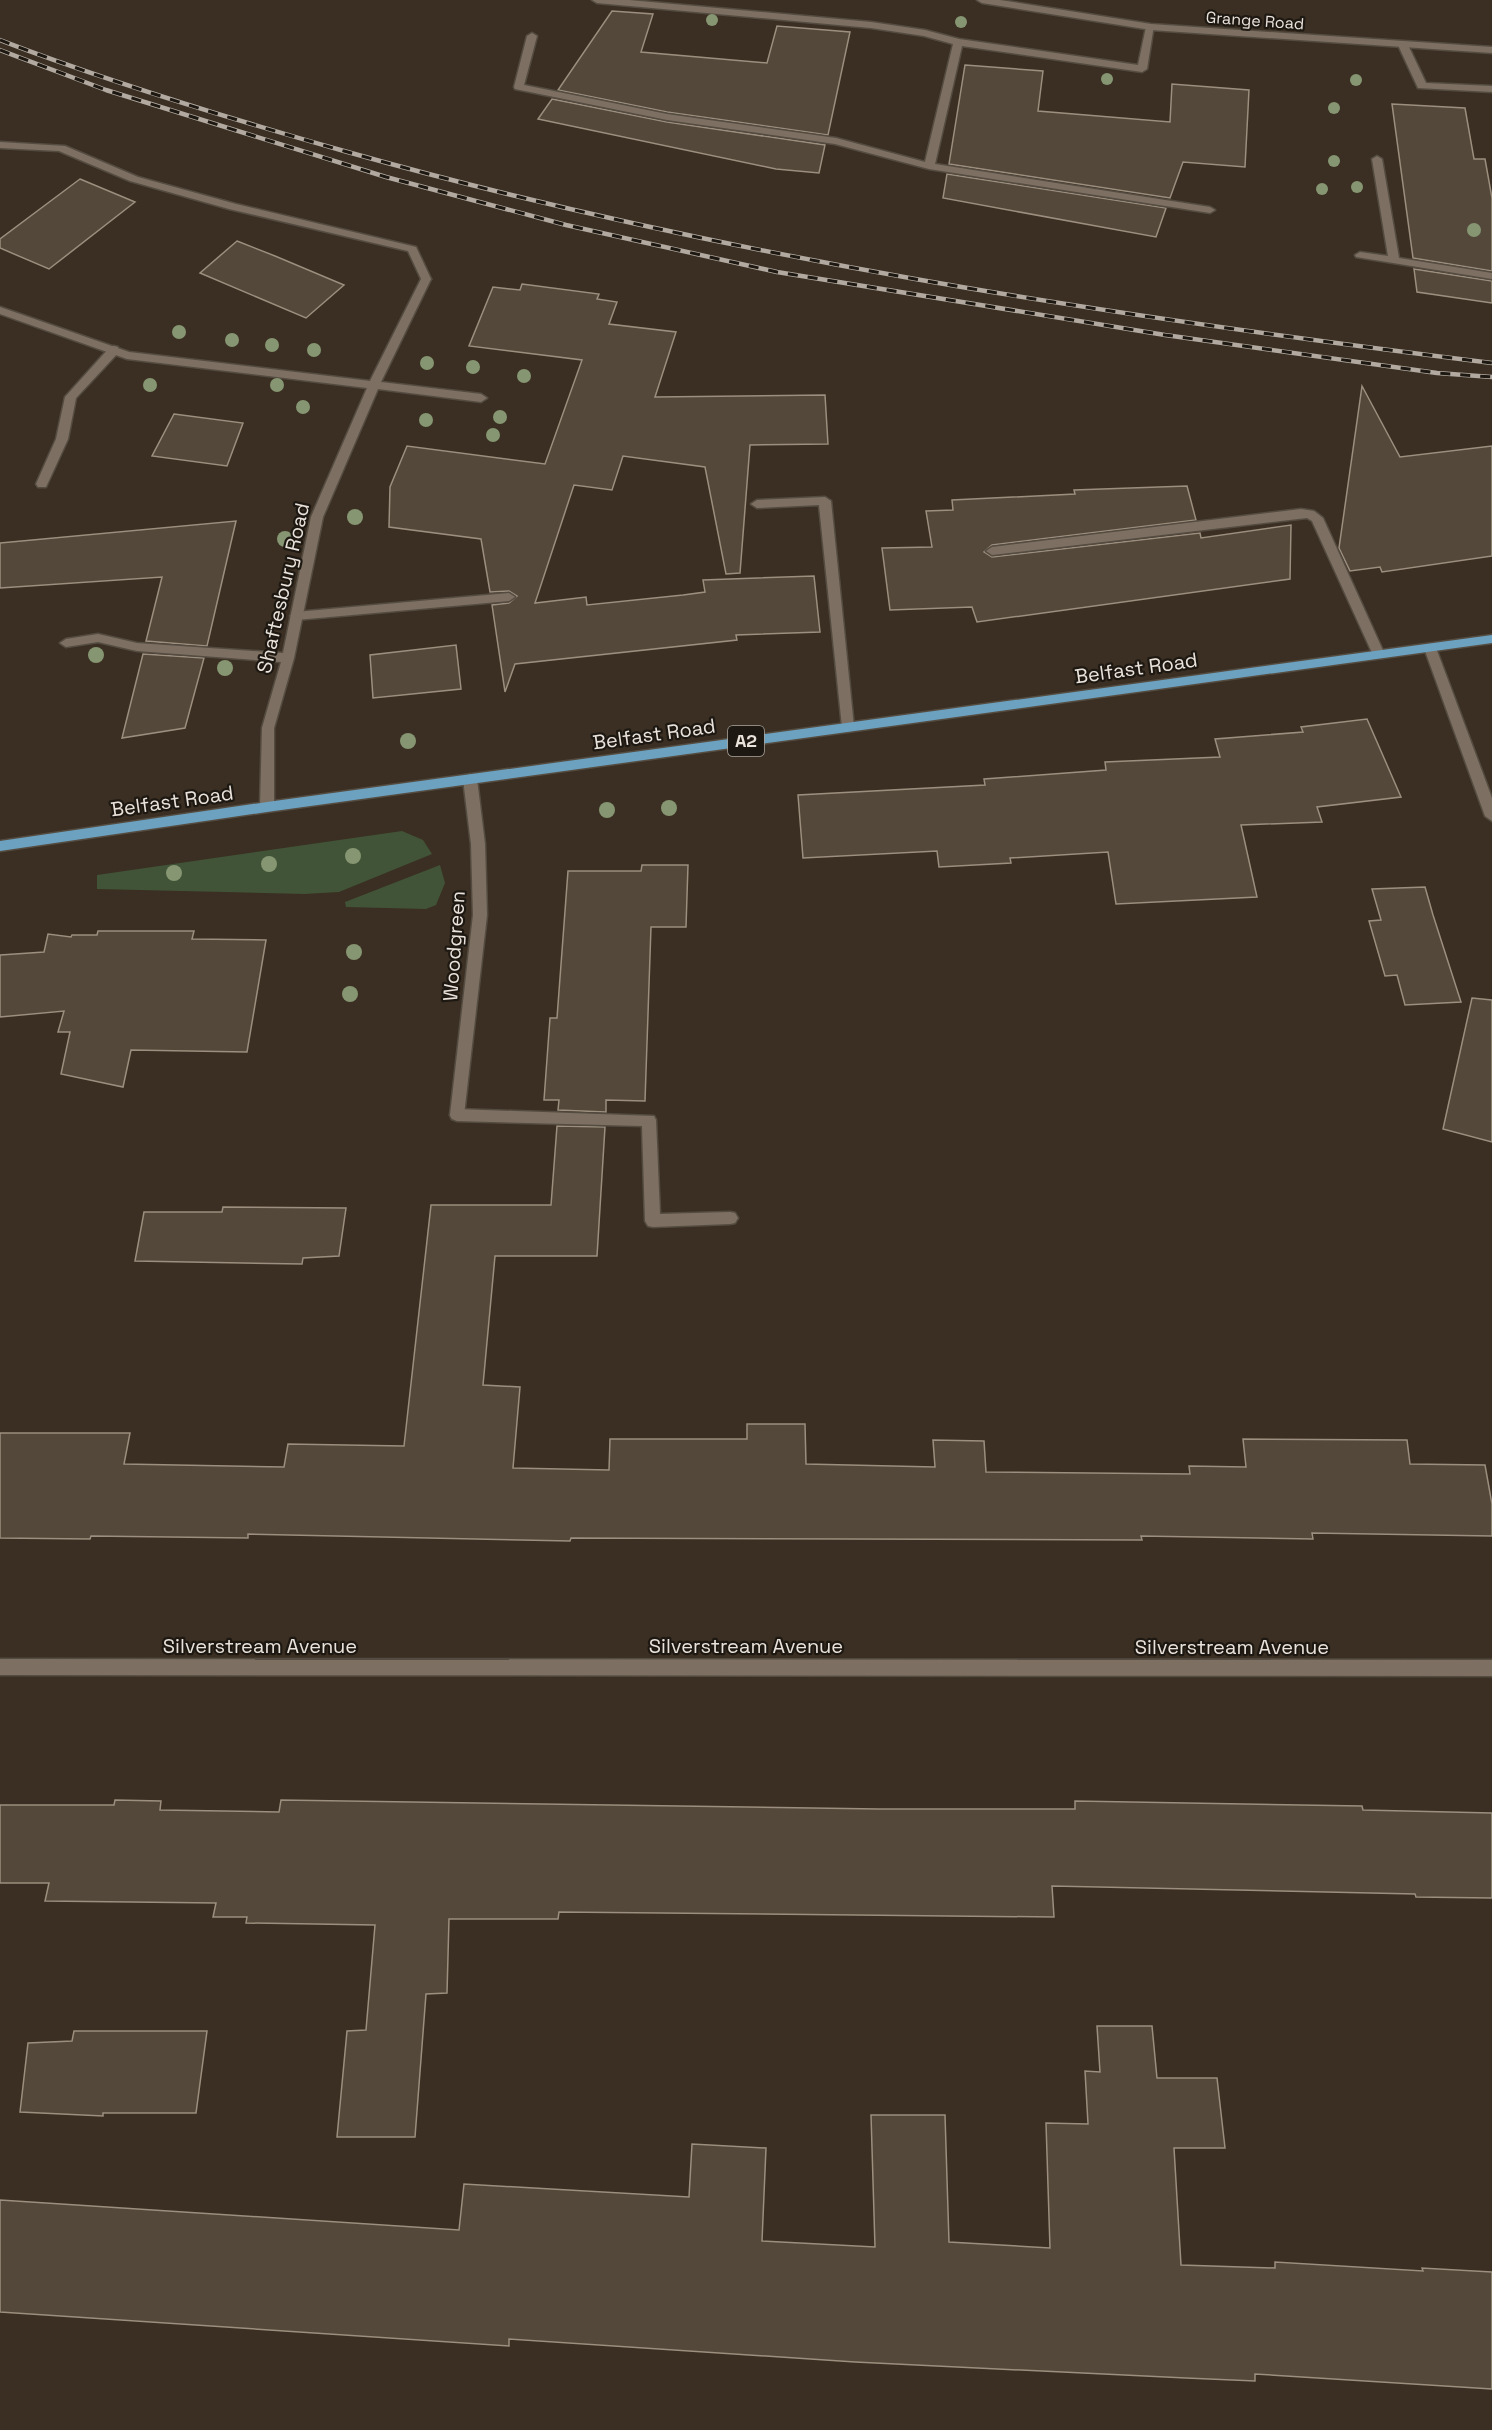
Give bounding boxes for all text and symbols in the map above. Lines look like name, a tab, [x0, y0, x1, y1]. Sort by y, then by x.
street label: Grange Road	[1205, 7, 1305, 34]
street label: Shaftesbury Road	[251, 500, 315, 676]
street label: Belfast Road	[1073, 647, 1199, 689]
street label: Belfast Road	[591, 713, 717, 755]
road number: A2	[728, 726, 764, 756]
street label: Belfast Road	[109, 780, 235, 822]
street label: Woodgreen	[437, 890, 471, 1002]
street label: Silverstream Avenue	[163, 1633, 357, 1659]
street label: Silverstream Avenue	[649, 1633, 843, 1659]
street label: Silverstream Avenue	[1135, 1634, 1329, 1660]

